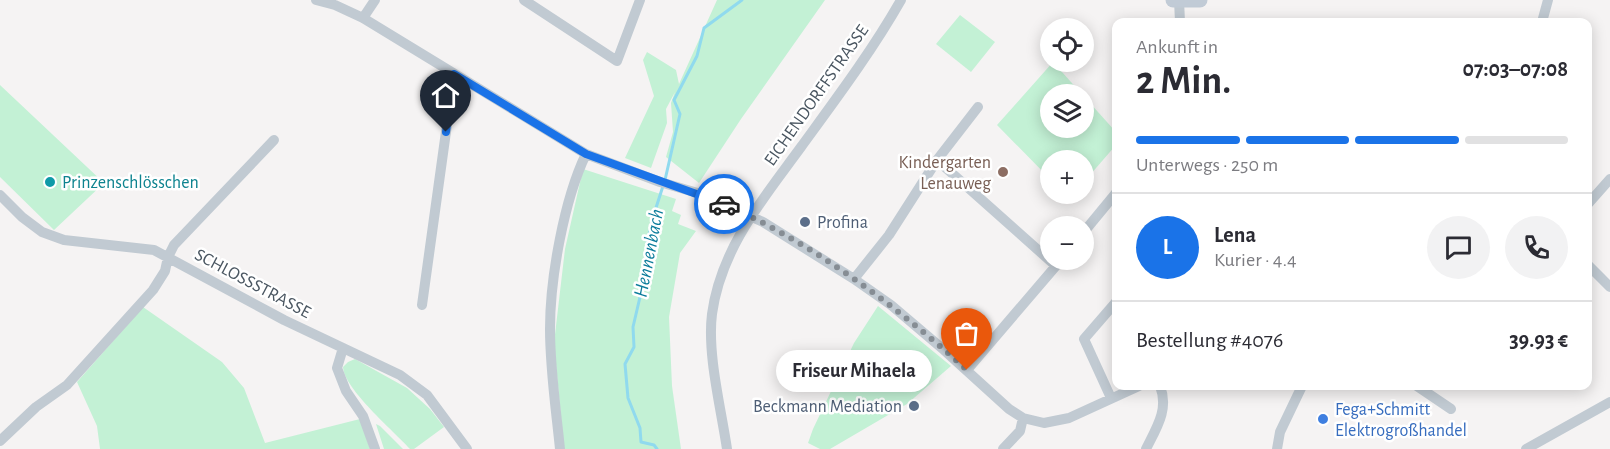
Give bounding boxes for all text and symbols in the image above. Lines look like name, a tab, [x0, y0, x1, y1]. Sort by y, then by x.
map controls	[1040, 18, 1094, 270]
button: locate	[1040, 18, 1094, 72]
street label: EICHENDORFFSTRASSE	[761, 22, 872, 169]
text: Ankunft in	[1136, 37, 1218, 57]
text: 07:03–07:08	[1463, 58, 1568, 80]
text: 2 Min.	[1136, 62, 1231, 101]
pin	[420, 70, 471, 132]
icon: home	[429, 79, 462, 112]
button: layers	[1040, 84, 1094, 138]
button: +	[1040, 150, 1094, 204]
place label: Kindergarten Lenauweg	[899, 154, 991, 193]
text: Unterwegs · 250 m	[1136, 155, 1278, 175]
marker: Kindergarten Lenauweg	[996, 165, 1010, 179]
place label: Prinzenschlösschen	[62, 174, 199, 192]
courier	[694, 174, 754, 234]
marker: Prinzenschlösschen	[43, 175, 57, 189]
icon: car	[708, 188, 741, 221]
water label: Hennenbach	[631, 207, 667, 299]
place label: Profina	[817, 214, 868, 232]
marker: Profina	[798, 215, 812, 229]
button: −	[1040, 216, 1094, 270]
button: chat	[1427, 216, 1490, 279]
button: phone	[1505, 216, 1568, 279]
text: Lena	[1214, 224, 1256, 246]
text: L	[1163, 236, 1172, 258]
street label: SCHLOSSSTRASSE	[192, 246, 314, 322]
text: Kurier · 4.4	[1214, 250, 1297, 270]
pin	[941, 308, 992, 370]
icon: bag	[950, 317, 983, 350]
text: Bestellung #4076	[1136, 329, 1283, 351]
text: 39.93 €	[1509, 329, 1568, 351]
callout: Friseur Mihaela	[775, 349, 931, 391]
text: Friseur Mihaela	[792, 361, 916, 381]
place label: Beckmann Mediation	[753, 398, 902, 416]
marker: Beckmann Mediation	[907, 399, 921, 413]
place label: Fega+Schmitt Elektrogroßhandel	[1335, 401, 1467, 440]
marker: Fega+Schmitt Elektrogroßhandel	[1316, 412, 1330, 426]

